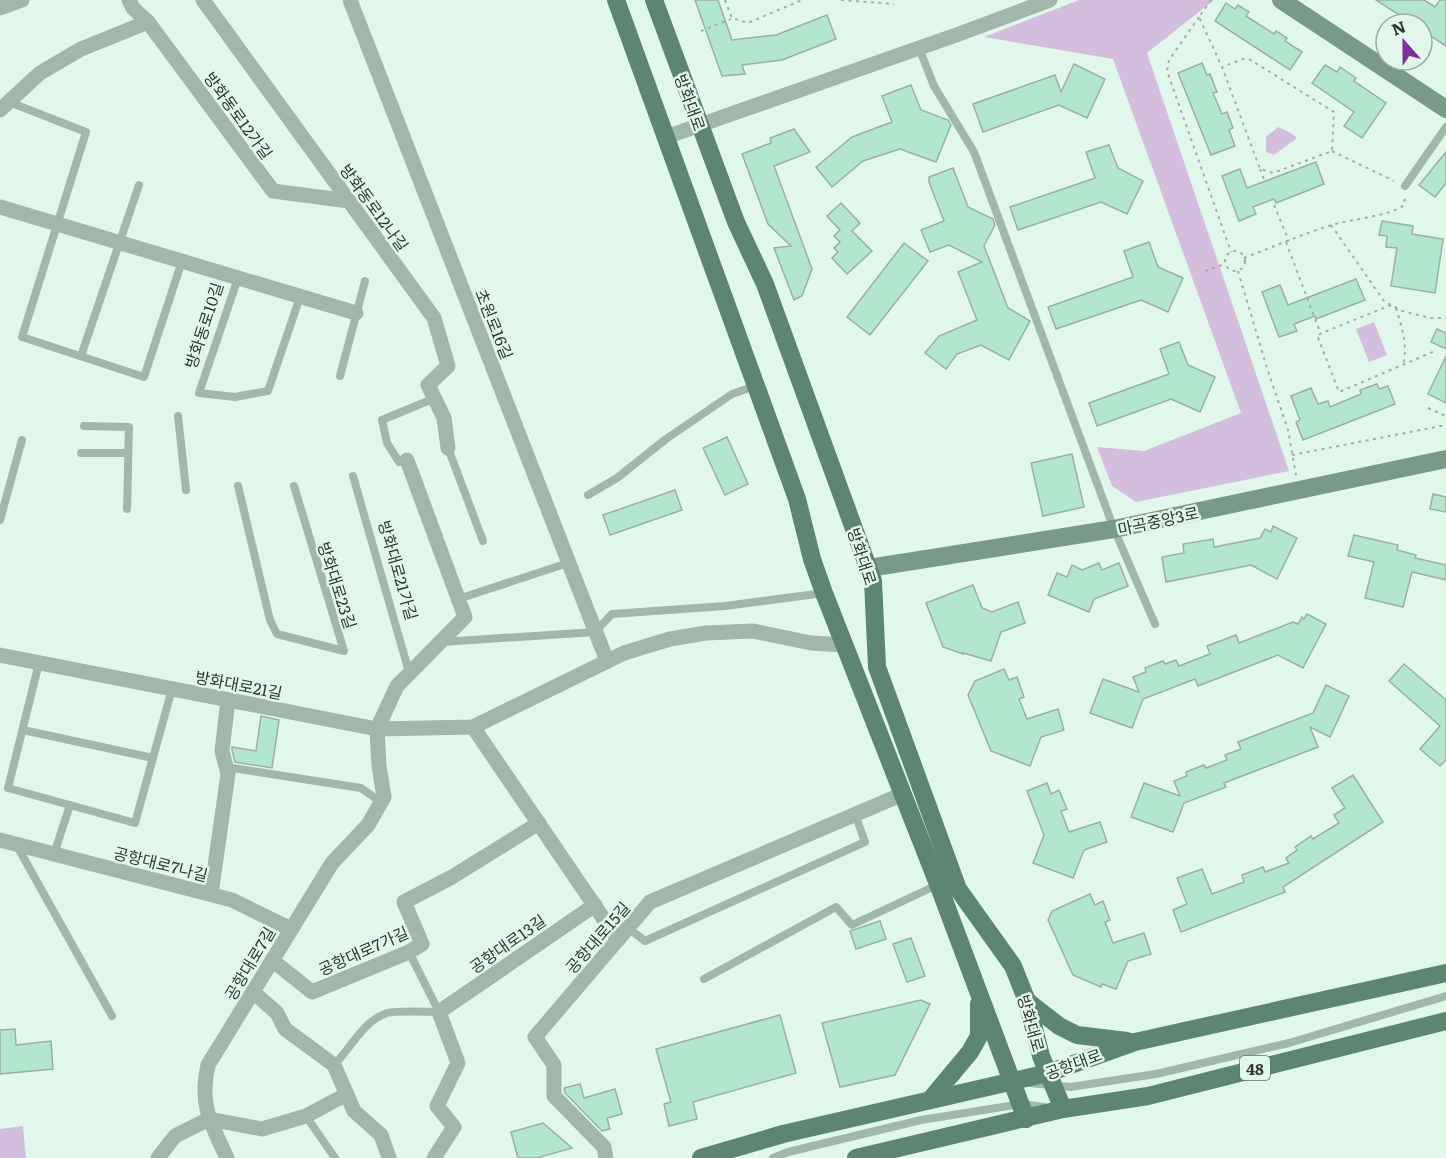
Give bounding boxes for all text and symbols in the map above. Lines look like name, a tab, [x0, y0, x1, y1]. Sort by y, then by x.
north arrow	[1374, 12, 1434, 72]
text: N	[1388, 13, 1409, 41]
street label: 방화동로12가길	[199, 66, 279, 164]
street label: 방화대로	[670, 70, 712, 134]
street label: 방화동로12나길	[335, 158, 415, 256]
street label: 방화동로10길	[178, 279, 228, 371]
street label: 초원로16길	[470, 285, 520, 363]
street label: 마곡중앙3로	[1115, 500, 1201, 540]
street label: 방화대로21가길	[373, 517, 425, 623]
street label: 방화대로	[842, 524, 884, 588]
street label: 방화대로23길	[313, 538, 363, 632]
street label: 방화대로21길	[193, 664, 285, 704]
street label: 공항대로7나길	[111, 840, 211, 886]
street label: 공항대로15길	[559, 896, 635, 978]
street label: 공항대로13길	[464, 908, 550, 978]
street label: 공항대로7가길	[314, 919, 412, 981]
street label: 공항대로7길	[218, 922, 280, 1004]
street label: 방화대로	[1012, 991, 1052, 1055]
street label: 공항대로	[1041, 1042, 1105, 1084]
road number: 48	[1240, 1056, 1270, 1080]

